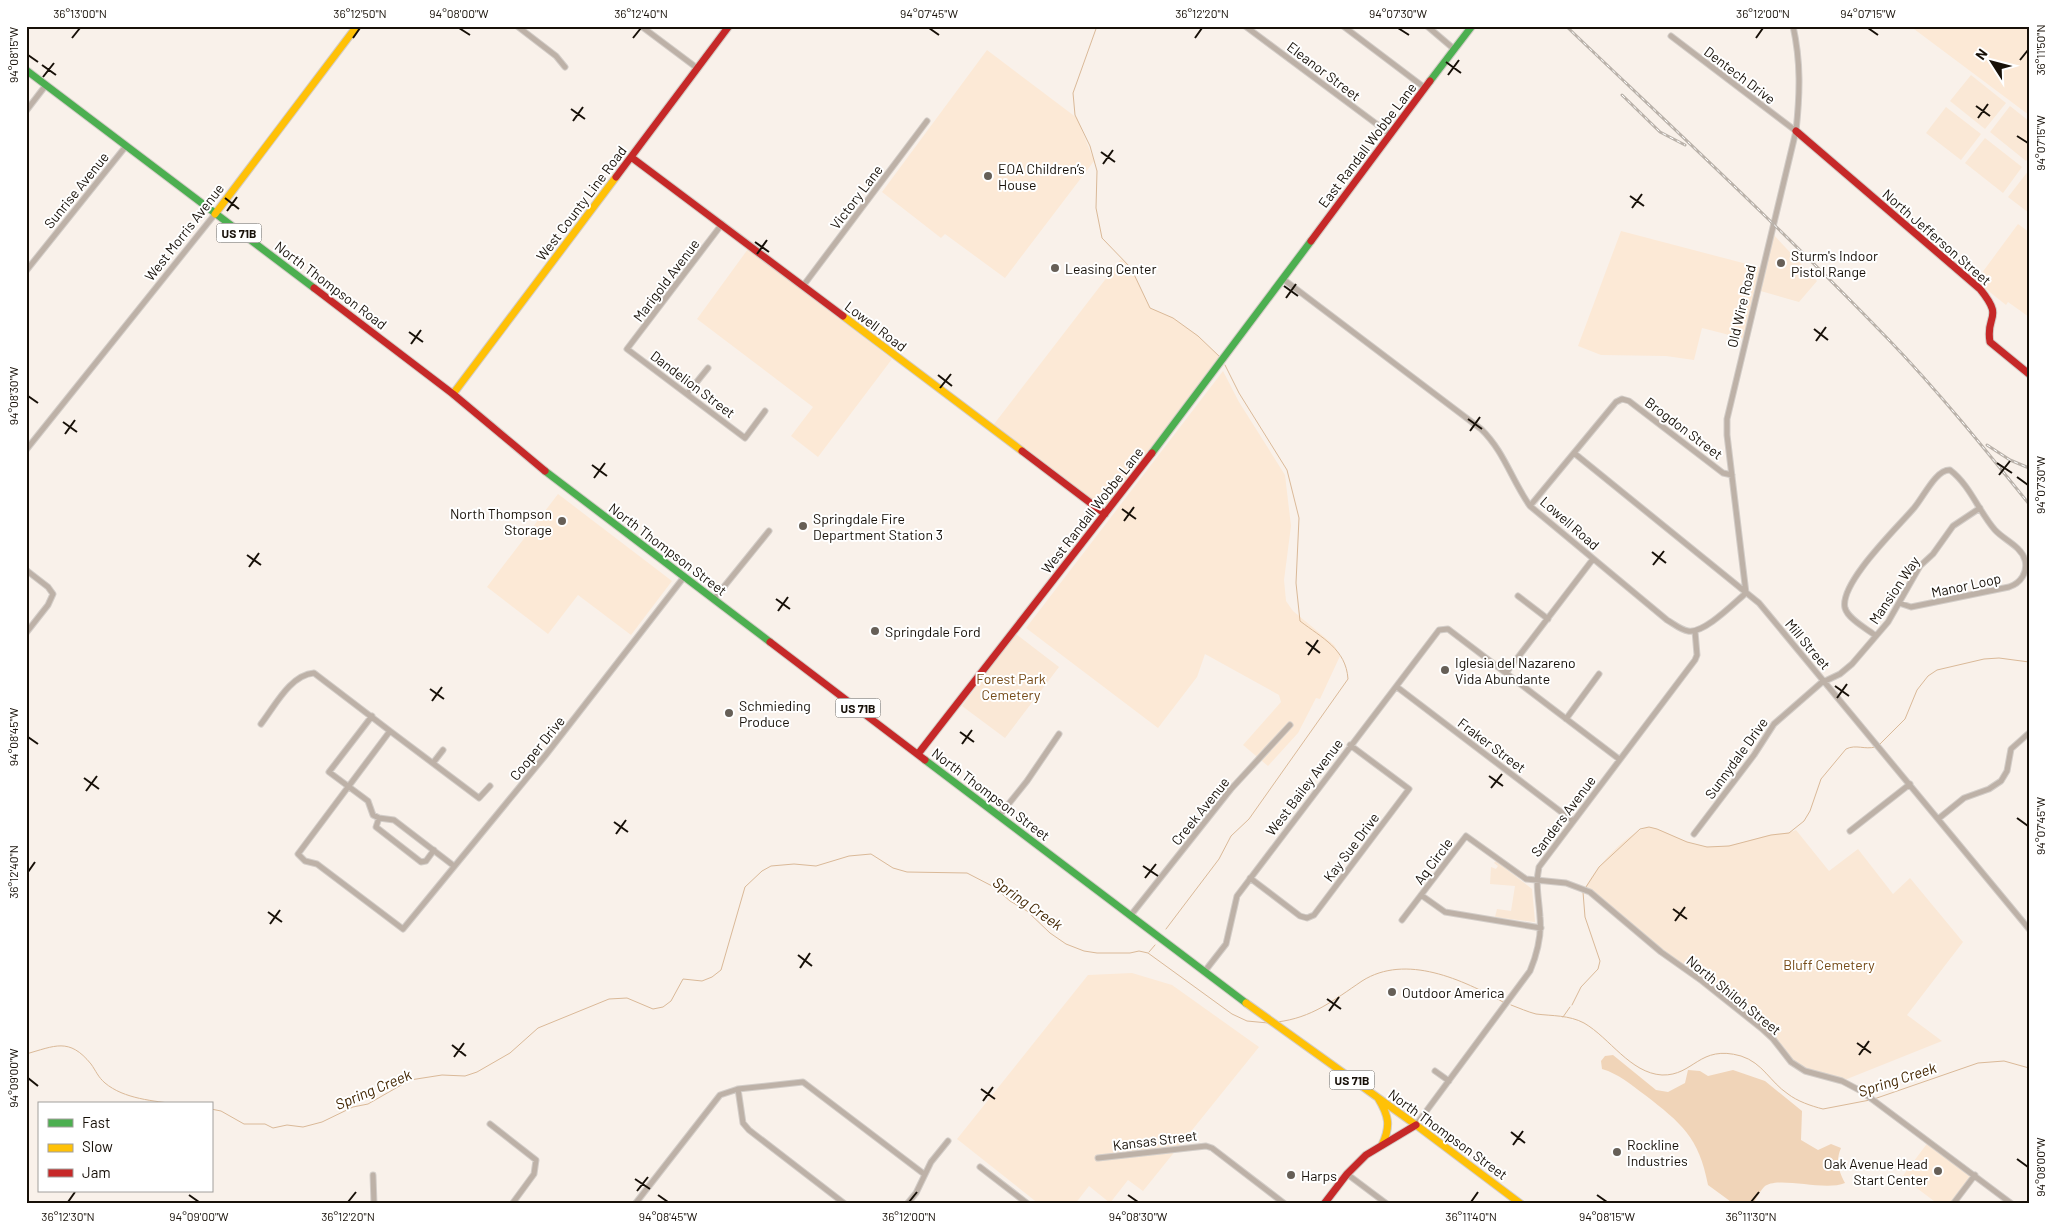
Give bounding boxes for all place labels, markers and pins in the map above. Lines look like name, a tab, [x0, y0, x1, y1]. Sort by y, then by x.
place label: EOA Children’s House	[998, 160, 1085, 193]
marker: EOA Children’s House	[982, 170, 994, 182]
place label: Sturm's Indoor Pistol Range	[1791, 247, 1878, 280]
marker: Sturm's Indoor Pistol Range	[1775, 257, 1787, 269]
place label: Leasing Center	[1065, 260, 1157, 277]
marker: Leasing Center	[1049, 262, 1061, 274]
place label: North Thompson Storage	[450, 505, 552, 538]
place label: Springdale Fire Department Station 3	[813, 510, 943, 543]
marker: North Thompson Storage	[556, 515, 568, 527]
marker: Springdale Fire Department Station 3	[797, 520, 809, 532]
place label: Springdale Ford	[885, 623, 981, 640]
marker: Springdale Ford	[869, 625, 881, 637]
place label: Iglesia del Nazareno Vida Abundante	[1455, 654, 1576, 687]
marker: Iglesia del Nazareno Vida Abundante	[1439, 664, 1451, 676]
place label: Schmieding Produce	[739, 697, 811, 730]
marker: Schmieding Produce	[723, 707, 735, 719]
place label: Outdoor America	[1402, 984, 1504, 1001]
marker: Outdoor America	[1386, 986, 1398, 998]
place label: Rockline Industries	[1627, 1136, 1688, 1169]
marker: Rockline Industries	[1611, 1146, 1623, 1158]
place label: Oak Avenue Head Start Center	[1824, 1155, 1928, 1188]
marker: Oak Avenue Head Start Center	[1932, 1165, 1944, 1177]
place label: Harps	[1301, 1167, 1337, 1184]
marker: Harps	[1285, 1169, 1297, 1181]

